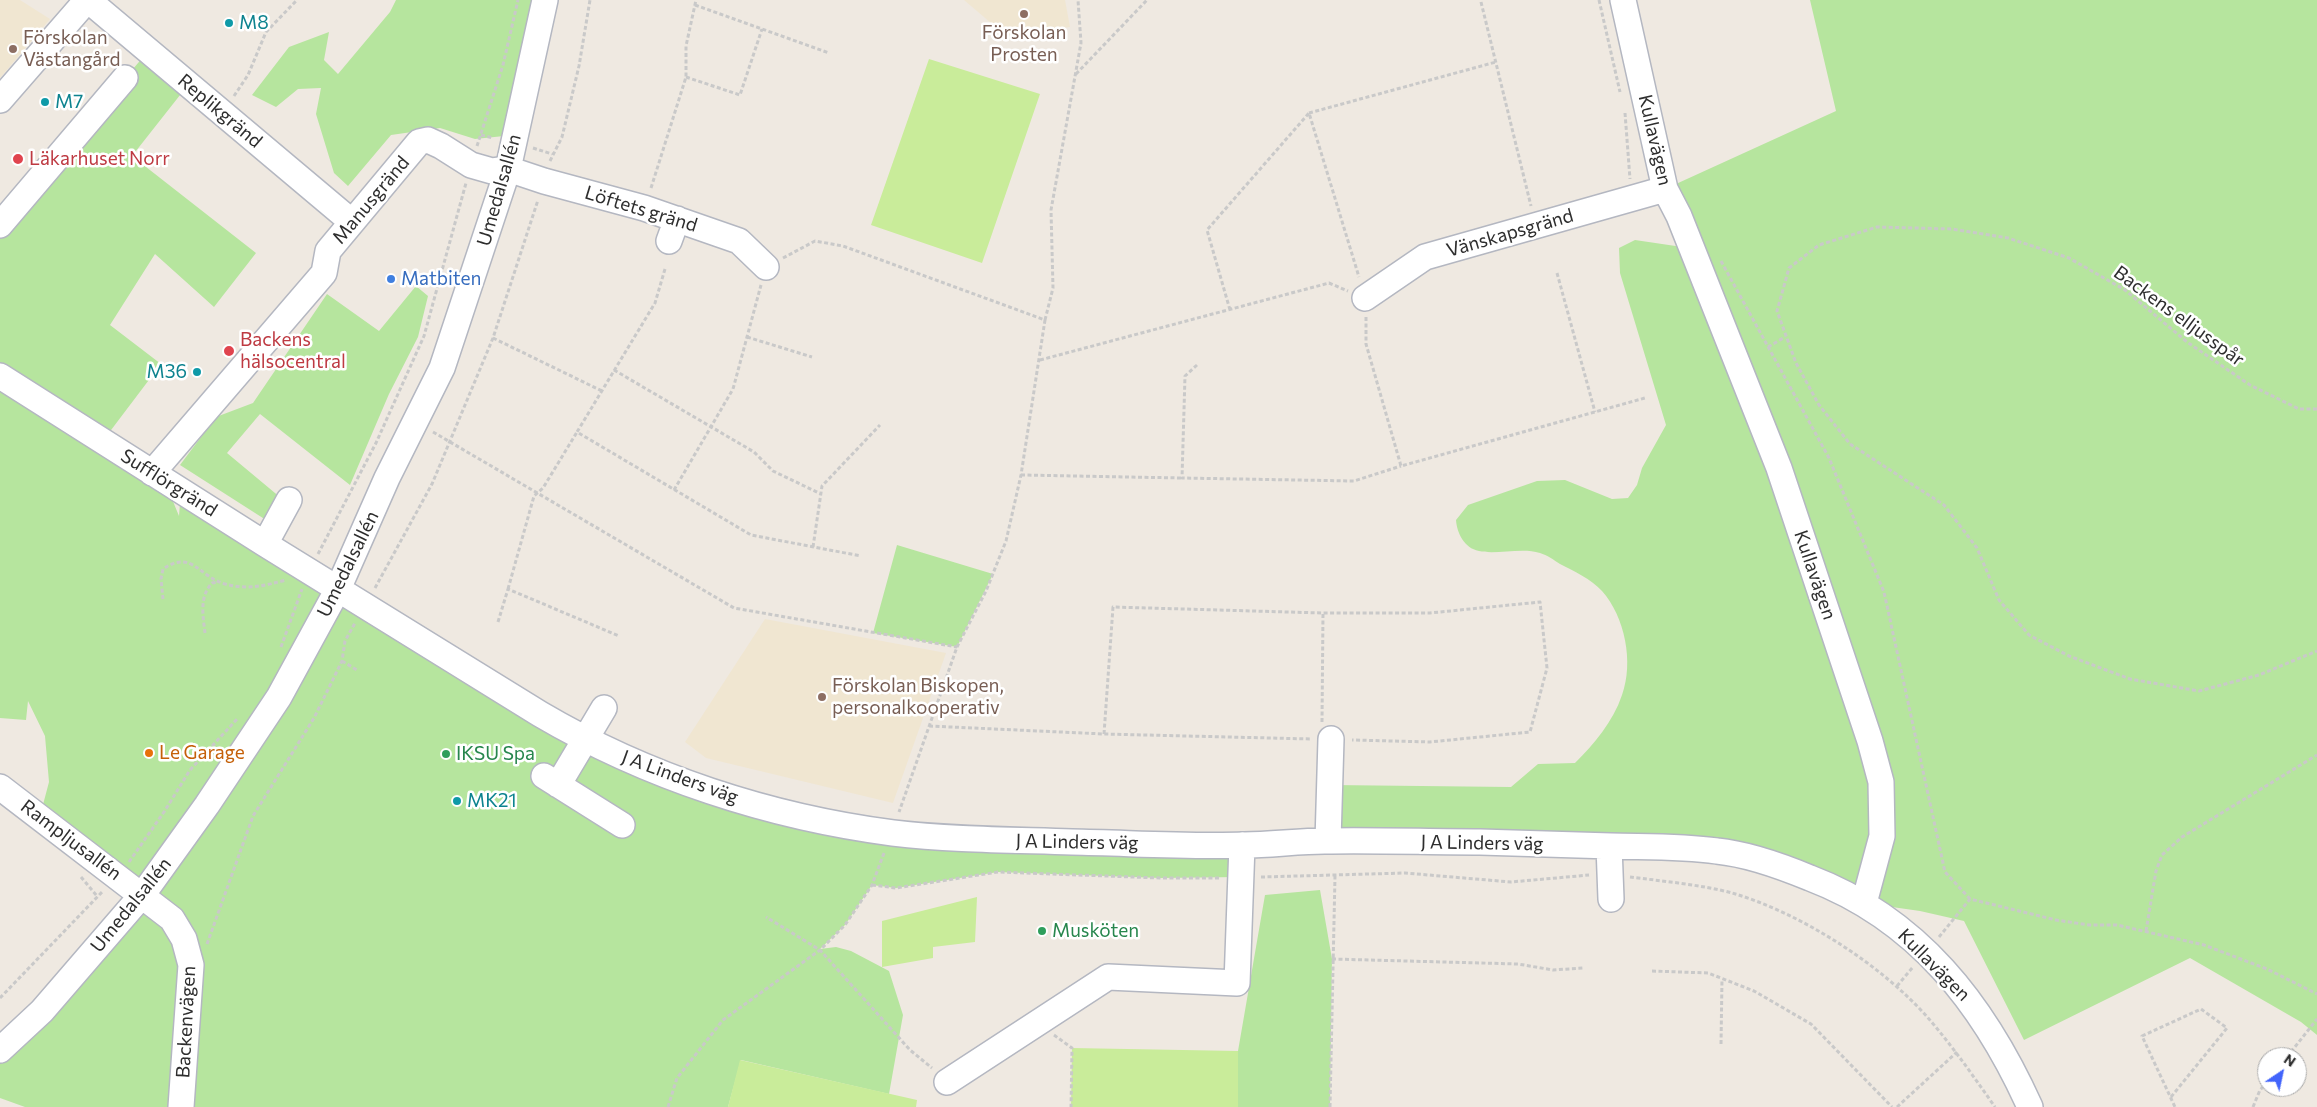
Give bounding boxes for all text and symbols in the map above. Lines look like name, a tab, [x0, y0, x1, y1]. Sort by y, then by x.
marker: Förskolan Prosten	[1018, 8, 1030, 20]
place label: M8	[239, 12, 269, 34]
marker: M8	[223, 17, 235, 29]
place label: Förskolan Prosten	[982, 22, 1066, 66]
place label: Förskolan Västangård	[23, 27, 120, 71]
marker: Förskolan Västangård	[7, 43, 19, 55]
street label: Replikgränd	[173, 69, 267, 153]
place label: M7	[55, 91, 83, 113]
street label: Kullavägen	[1633, 92, 1677, 188]
marker: M7	[39, 96, 51, 108]
street label: Umedalsallén	[472, 131, 526, 249]
place label: Läkarhuset Norr	[29, 148, 170, 170]
marker: Läkarhuset Norr	[11, 152, 25, 166]
street label: Manusgränd	[328, 152, 414, 248]
street label: Löftets gränd	[582, 181, 700, 237]
street label: Vänskapsgränd	[1444, 204, 1576, 262]
street label: Backens elljusspår	[2109, 261, 2249, 371]
place label: Matbiten	[401, 268, 481, 290]
marker: Matbiten	[385, 273, 397, 285]
place label: Backens hälsocentral	[240, 329, 346, 373]
marker: Backens hälsocentral	[222, 344, 236, 358]
place label: M36	[146, 361, 187, 383]
marker: M36	[191, 366, 203, 378]
street label: Sufflörgränd	[117, 444, 221, 522]
street label: Umedalsallén	[312, 507, 384, 621]
street label: Kullavägen	[1789, 527, 1841, 623]
place label: Förskolan Biskopen, personalkooperativ	[832, 675, 1004, 719]
marker: Förskolan Biskopen, personalkooperativ	[816, 691, 828, 703]
place label: Le Garage	[159, 742, 245, 764]
place label: IKSU Spa	[456, 743, 535, 765]
street label: J A Linders väg	[618, 745, 742, 809]
marker: Le Garage	[143, 747, 155, 759]
marker: IKSU Spa	[440, 748, 452, 760]
place label: MK21	[467, 790, 517, 812]
street label: Rampljusallén	[16, 795, 126, 885]
marker: MK21	[451, 795, 463, 807]
street label: J A Linders väg	[1015, 830, 1139, 854]
street label: J A Linders väg	[1420, 831, 1544, 855]
street label: Umedalsallén	[86, 853, 176, 957]
place label: Musköten	[1052, 920, 1139, 942]
street label: Kullavägen	[1893, 924, 1975, 1006]
marker: Musköten	[1036, 925, 1048, 937]
street label: Backenvägen	[172, 965, 200, 1079]
north arrow	[2257, 1047, 2307, 1097]
text: N	[2281, 1050, 2299, 1070]

